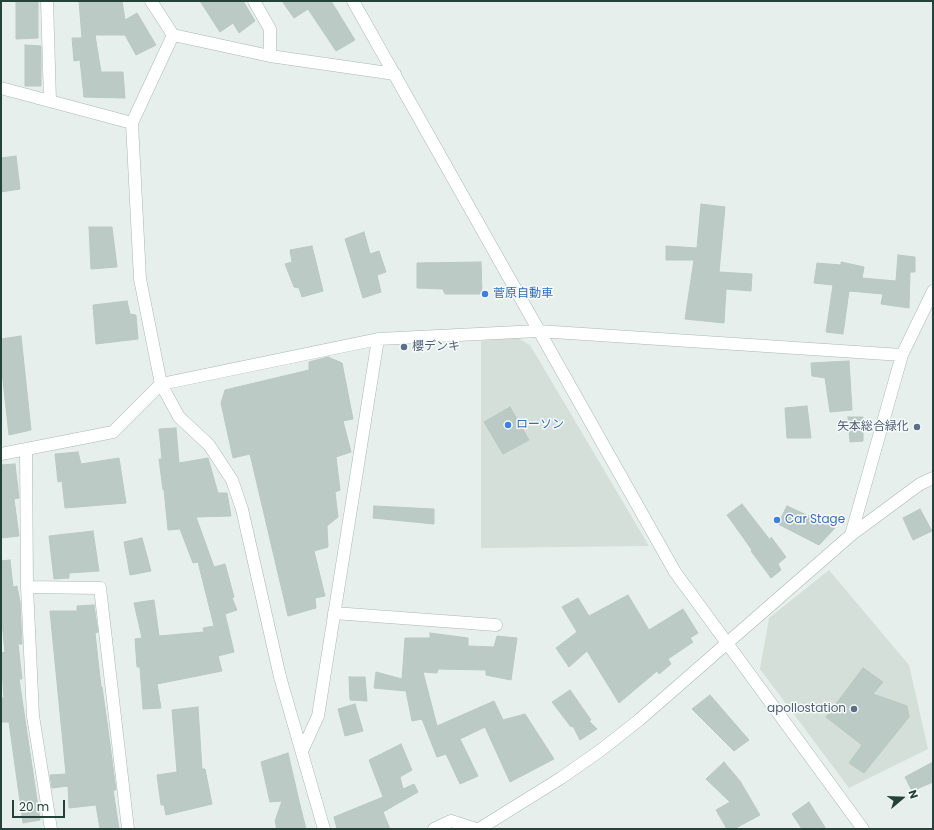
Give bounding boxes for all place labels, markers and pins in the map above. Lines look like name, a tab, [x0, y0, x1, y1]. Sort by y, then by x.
place label: 菅原自動車	[493, 287, 553, 301]
marker: 菅原自動車	[480, 289, 490, 299]
place label: 櫻デンキ	[412, 340, 460, 354]
marker: 櫻デンキ	[399, 342, 409, 352]
place label: ローソン	[516, 418, 564, 432]
marker: ローソン	[503, 420, 513, 430]
place label: 矢本総合緑化	[837, 420, 909, 434]
marker: 矢本総合緑化	[912, 422, 922, 432]
place label: Car Stage	[785, 513, 845, 527]
marker: Car Stage	[772, 515, 782, 525]
place label: apollostation	[767, 702, 846, 716]
marker: apollostation	[849, 704, 859, 714]

